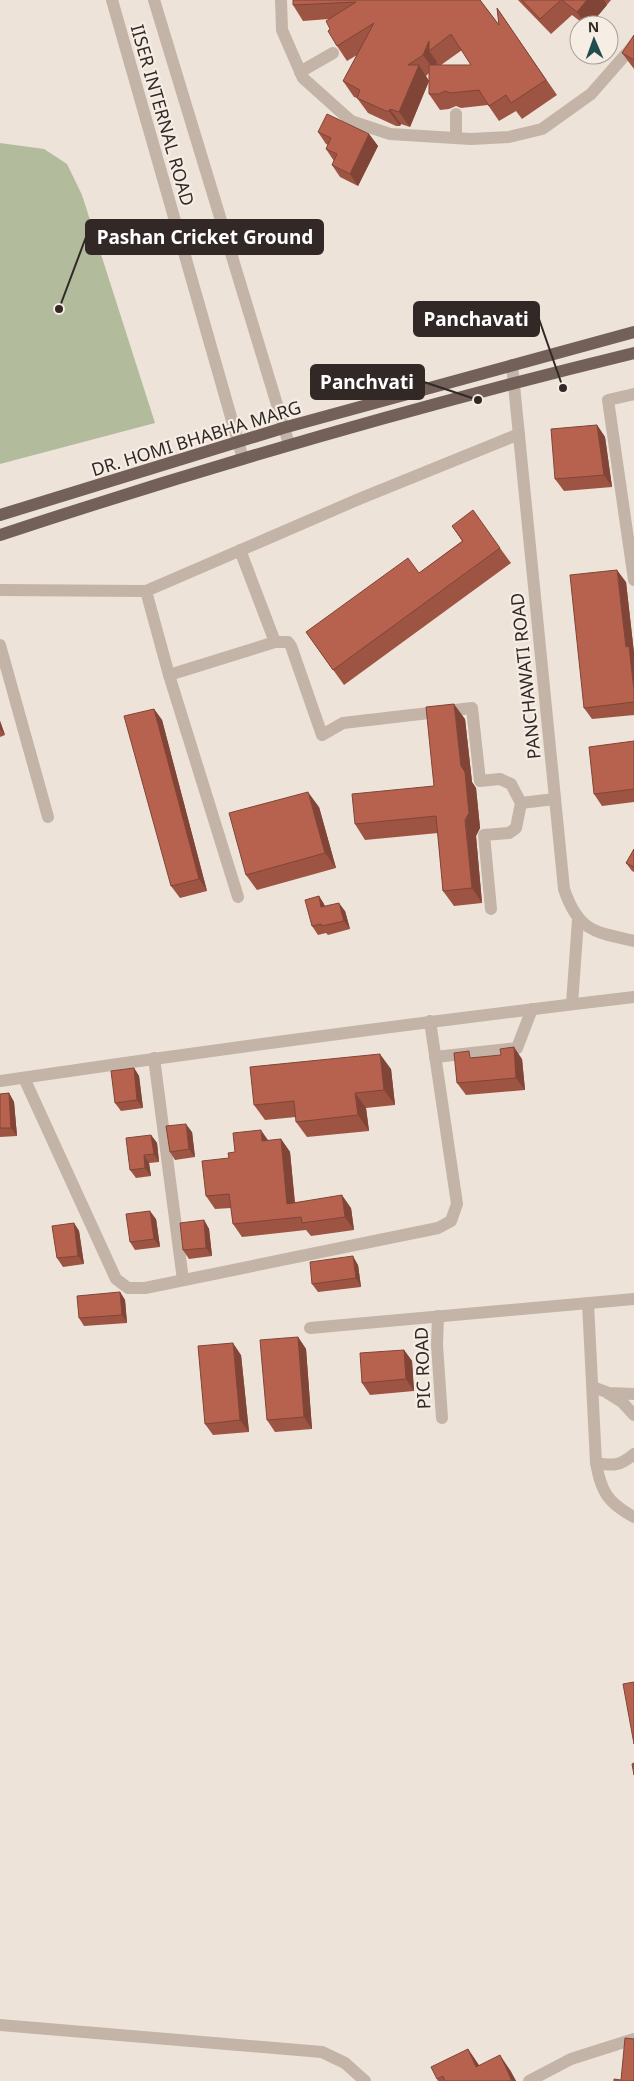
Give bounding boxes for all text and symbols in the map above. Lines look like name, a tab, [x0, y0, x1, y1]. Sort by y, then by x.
north arrow	[569, 15, 619, 65]
text: N	[588, 17, 600, 36]
street label: IISER INTERNAL ROAD	[126, 21, 200, 209]
callout: Pashan Cricket Ground	[86, 220, 323, 254]
text: Pashan Cricket Ground	[97, 224, 313, 250]
callout: Panchavati	[414, 302, 539, 336]
text: Panchavati	[423, 306, 529, 332]
callout: Panchvati	[311, 365, 424, 399]
text: Panchvati	[320, 369, 414, 395]
street label: DR. HOMI BHABHA MARG	[88, 395, 304, 481]
street label: PANCHAWATI ROAD	[504, 592, 546, 760]
street label: PIC ROAD	[409, 1326, 435, 1410]

